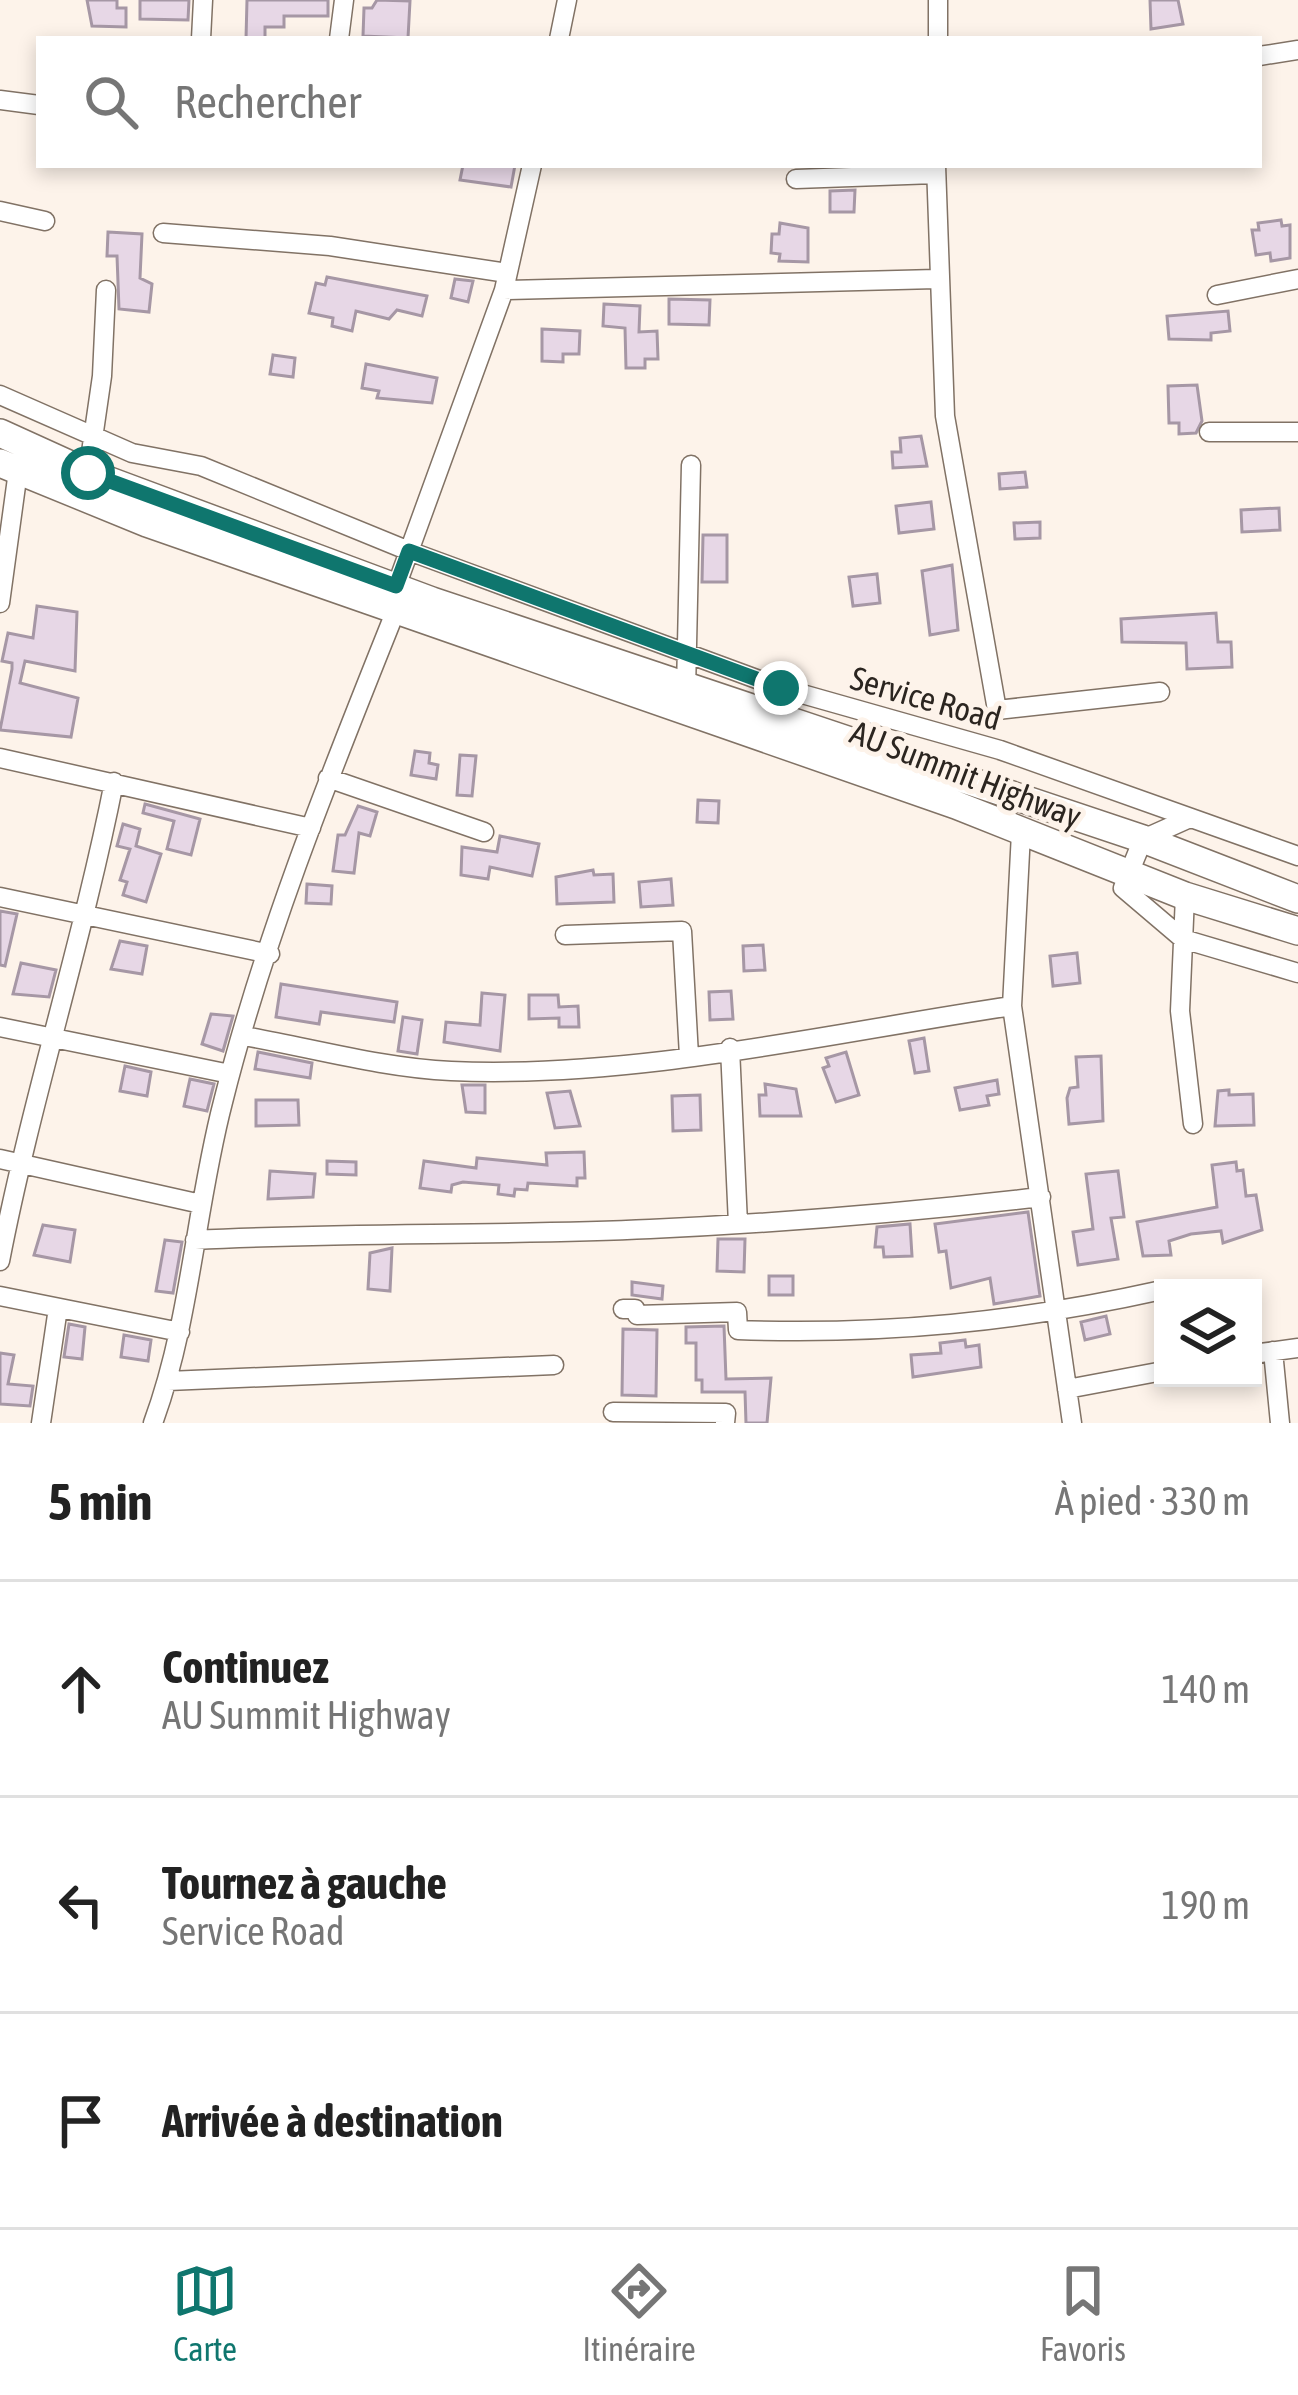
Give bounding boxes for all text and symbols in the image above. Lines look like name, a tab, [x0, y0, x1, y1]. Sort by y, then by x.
search box	[36, 36, 1262, 168]
icon: search	[78, 69, 144, 135]
text: Rechercher	[174, 76, 361, 128]
route start	[61, 446, 115, 500]
street label: Service Road	[847, 658, 1005, 738]
route end	[754, 661, 808, 715]
street label: AU Summit Highway	[845, 712, 1087, 836]
map controls	[1154, 1279, 1262, 1387]
button: layers	[1154, 1279, 1262, 1387]
text: 5 min	[48, 1472, 152, 1531]
text: À pied · 330 m	[1055, 1479, 1250, 1523]
text: Continuez	[162, 1641, 329, 1693]
icon: ahead	[48, 1656, 114, 1722]
text: 140 m	[1162, 1667, 1250, 1711]
text: AU Summit Highway	[162, 1693, 451, 1737]
text: Tournez à gauche	[162, 1857, 447, 1909]
icon: left	[48, 1872, 114, 1938]
text: 190 m	[1162, 1883, 1250, 1927]
text: Service Road	[162, 1909, 345, 1953]
icon: arrive	[48, 2088, 114, 2154]
text: Arrivée à destination	[162, 2095, 503, 2147]
tab: Carte	[172, 2258, 238, 2368]
tab: Itinéraire	[583, 2258, 696, 2368]
tab: Favoris	[1040, 2258, 1126, 2368]

